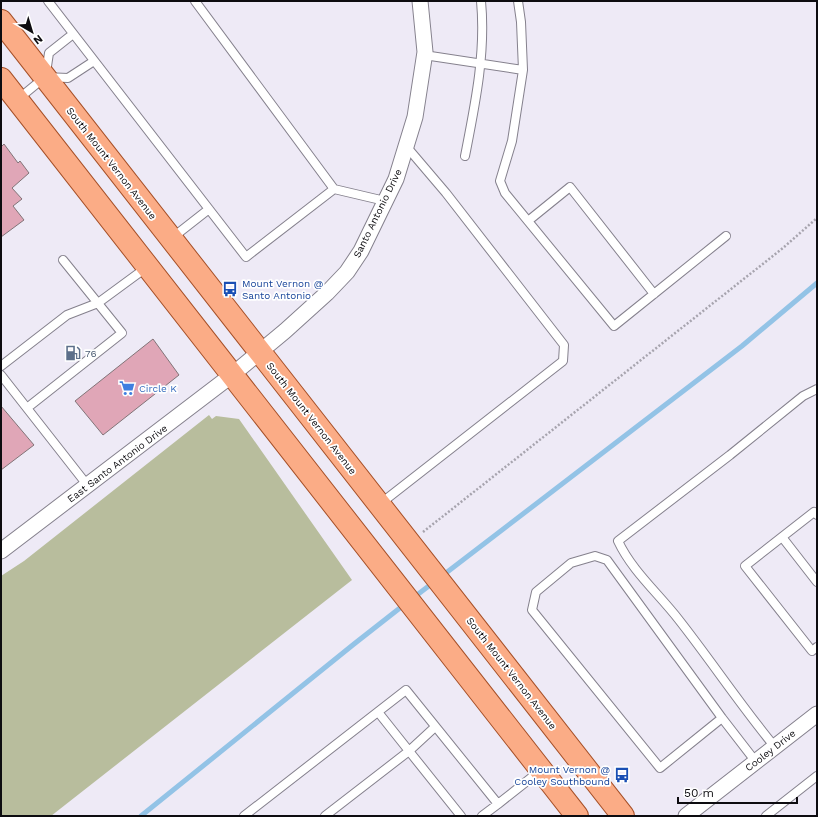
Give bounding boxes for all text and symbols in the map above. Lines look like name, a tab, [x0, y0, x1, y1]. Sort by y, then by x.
north arrow	[12, 12, 52, 52]
text: N	[31, 32, 45, 47]
street label: South Mount Vernon Avenue	[64, 105, 159, 222]
street label: Santo Antonio Drive	[351, 167, 404, 259]
place label: Mount Vernon @ Santo Antonio	[242, 278, 323, 301]
bus stop icon: Mount Vernon @ Santo Antonio	[221, 280, 239, 298]
fuel station icon: 76	[64, 344, 82, 362]
place label: 76	[85, 348, 97, 359]
street label: South Mount Vernon Avenue	[264, 360, 359, 477]
supermarket icon: Circle K	[118, 379, 136, 397]
place label: Circle K	[139, 383, 177, 394]
street label: East Santo Antonio Drive	[65, 422, 170, 505]
street label: South Mount Vernon Avenue	[464, 615, 559, 732]
street label: Cooley Drive	[743, 727, 798, 773]
place label: Mount Vernon @ Cooley Southbound	[514, 764, 610, 787]
bus stop icon: Mount Vernon @ Cooley Southbound	[613, 766, 631, 784]
scale bar	[678, 779, 797, 805]
text: 50 m	[684, 786, 714, 800]

